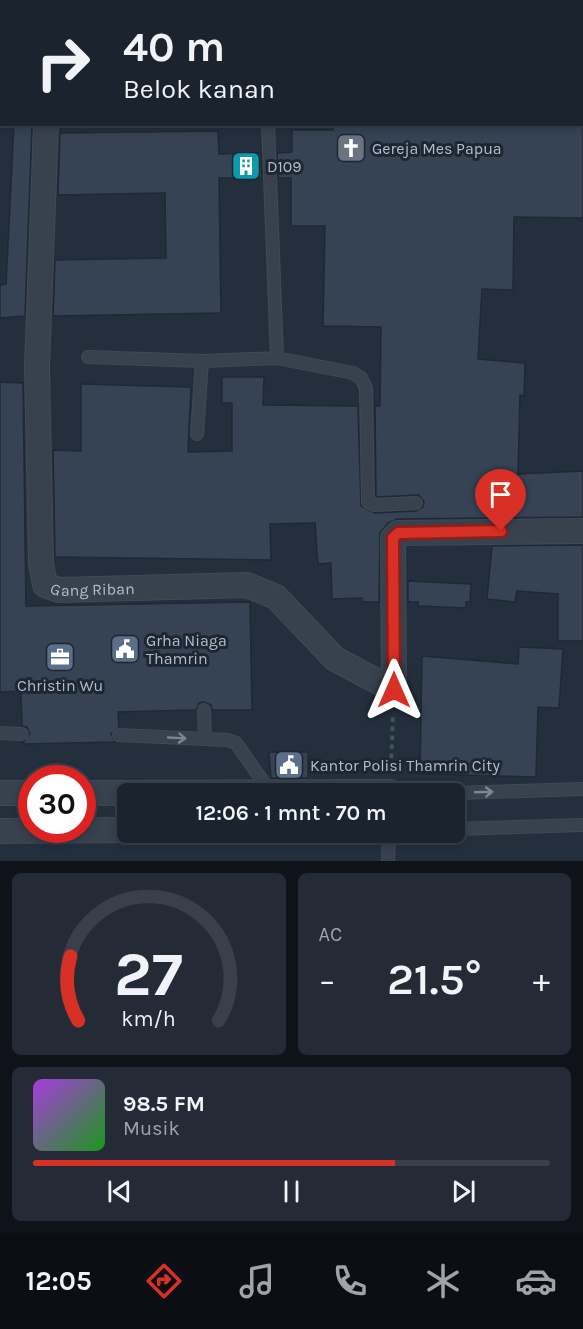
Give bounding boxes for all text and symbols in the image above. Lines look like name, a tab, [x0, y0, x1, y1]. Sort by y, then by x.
text: 40 m	[123, 22, 225, 72]
icon: right	[24, 24, 102, 102]
text: Belok kanan	[123, 73, 275, 105]
church icon: Gereja Mes Papua	[335, 132, 367, 164]
place label: Gereja Mes Papua	[372, 139, 502, 158]
building icon: D109	[230, 150, 262, 182]
place label: D109	[267, 157, 302, 176]
pin	[475, 469, 526, 531]
icon: arrive	[484, 478, 517, 511]
street label: Gang Riban	[48, 578, 135, 600]
place label: Grha Niaga Thamrin	[146, 631, 227, 668]
public building icon: Grha Niaga Thamrin	[109, 633, 141, 665]
office icon: Christin Wu	[44, 641, 76, 673]
position arrow	[362, 658, 426, 722]
place label: Christin Wu	[17, 676, 103, 695]
one-way arrow	[167, 732, 187, 743]
public building icon: Kantor Polisi Thamrin City	[273, 749, 305, 781]
place label: Kantor Polisi Thamrin City	[310, 756, 500, 775]
speed limit sign: 30	[18, 765, 96, 843]
one-way arrow	[473, 786, 493, 797]
text: 12:06 · 1 mnt · 70 m	[195, 800, 387, 826]
text: AC	[319, 923, 342, 946]
text: 27	[114, 938, 183, 1011]
text: 21.5°	[387, 953, 482, 1005]
text: −	[319, 961, 336, 999]
text: +	[533, 961, 550, 999]
text: km/h	[122, 1006, 176, 1031]
text: 98.5 FM	[123, 1091, 205, 1117]
text: Musik	[123, 1117, 180, 1140]
icon: previous	[103, 1175, 136, 1208]
icon: pause	[275, 1175, 308, 1208]
icon: next	[447, 1175, 480, 1208]
icon: directions	[143, 1260, 185, 1302]
icon: music	[236, 1260, 278, 1302]
icon: phone	[329, 1260, 371, 1302]
icon: climate	[422, 1260, 464, 1302]
icon: car	[515, 1260, 557, 1302]
text: 12:05	[26, 1265, 92, 1297]

